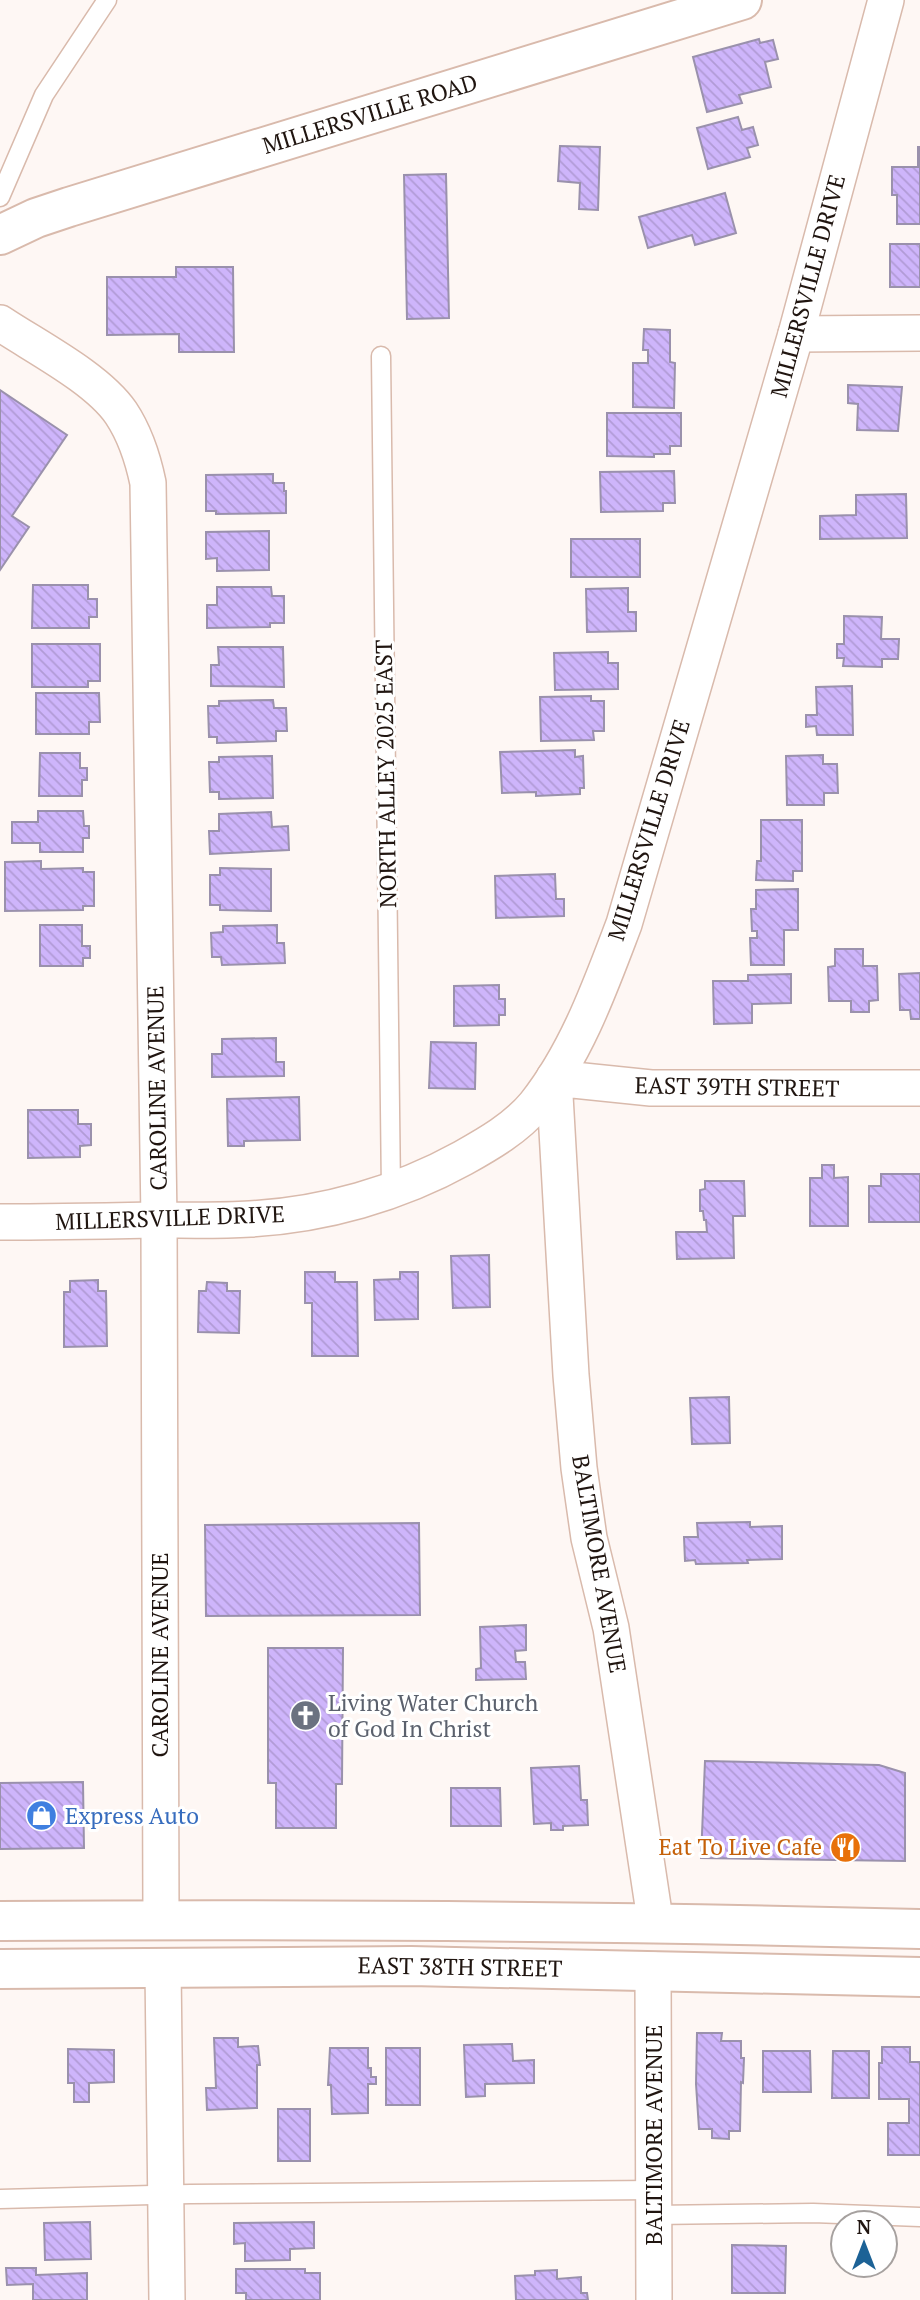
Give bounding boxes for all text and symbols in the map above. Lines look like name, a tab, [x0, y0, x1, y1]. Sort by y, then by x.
street label: MILLERSVILLE ROAD	[258, 66, 481, 161]
street label: MILLERSVILLE DRIVE	[763, 171, 852, 401]
street label: NORTH ALLEY 2025 EAST	[368, 639, 403, 909]
street label: MILLERSVILLE DRIVE	[600, 715, 697, 944]
street label: CAROLINE AVENUE	[139, 985, 174, 1191]
street label: EAST 39TH STREET	[634, 1069, 840, 1104]
street label: MILLERSVILLE DRIVE	[55, 1198, 285, 1237]
street label: BALTIMORE AVENUE	[565, 1452, 634, 1675]
street label: CAROLINE AVENUE	[144, 1552, 175, 1758]
place label: Living Water Church of God In Christ	[328, 1687, 539, 1744]
church icon: Living Water Church of God In Christ	[288, 1699, 322, 1733]
shop icon: Express Auto	[25, 1799, 59, 1833]
place label: Express Auto	[65, 1800, 199, 1831]
restaurant icon: Eat To Live Cafe	[828, 1830, 862, 1864]
place label: Eat To Live Cafe	[658, 1831, 822, 1862]
street label: EAST 38TH STREET	[357, 1949, 563, 1984]
street label: BALTIMORE AVENUE	[638, 2025, 669, 2245]
north arrow	[829, 2209, 899, 2279]
text: N	[857, 2214, 872, 2239]

